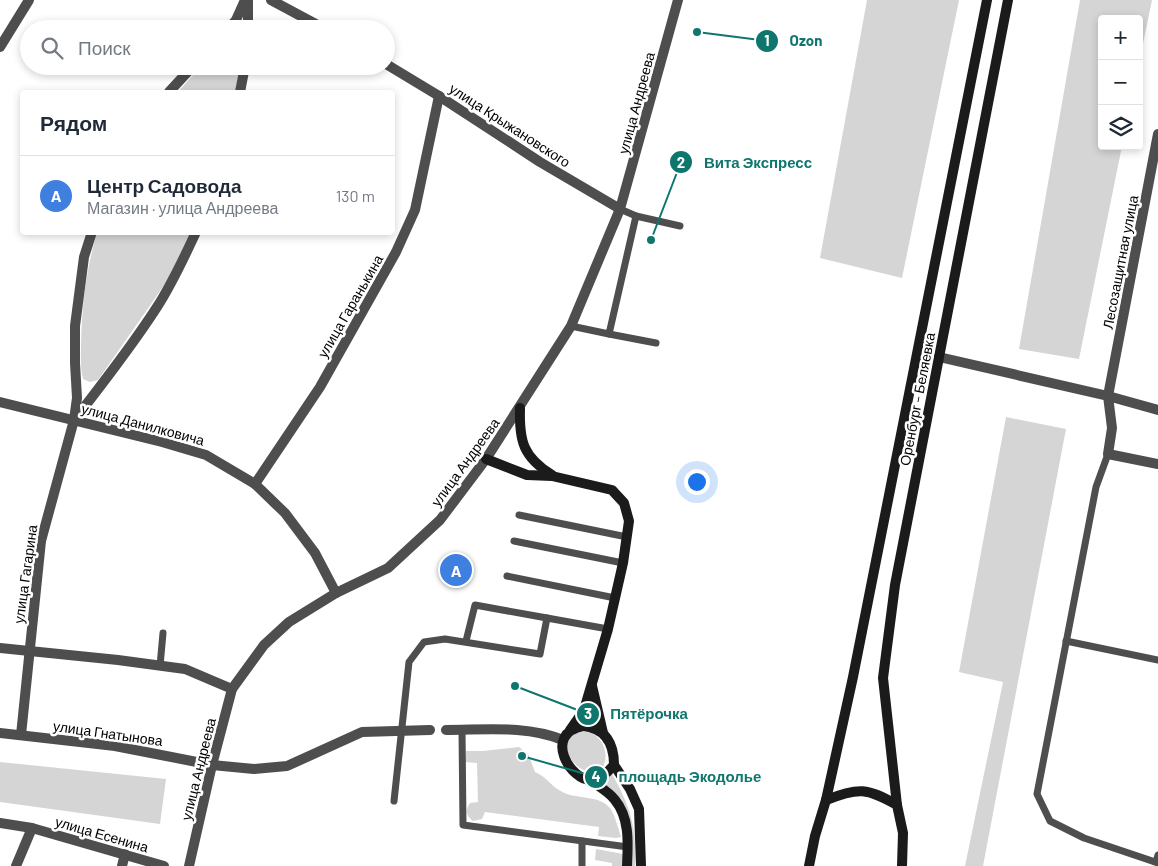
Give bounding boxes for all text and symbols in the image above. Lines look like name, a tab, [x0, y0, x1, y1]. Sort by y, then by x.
map controls	[1098, 15, 1143, 150]
button: +	[1098, 15, 1143, 60]
search box	[20, 20, 395, 75]
callout: Ozon	[755, 26, 833, 56]
text: 1	[764, 31, 770, 49]
text: Ozon	[790, 31, 822, 49]
icon: search	[38, 34, 66, 62]
text: Поиск	[78, 36, 131, 59]
street label: улица Андреева	[614, 50, 658, 156]
button: −	[1098, 60, 1143, 105]
street label: улица Крыжановского	[446, 79, 574, 171]
button: layers	[1098, 105, 1143, 150]
text: Рядом	[40, 110, 107, 135]
callout: Вита Экспресс	[669, 147, 822, 177]
text: 2	[677, 153, 685, 171]
text: Вита Экспресс	[704, 153, 812, 171]
text: Центр Садовода	[87, 174, 241, 197]
text: A	[51, 186, 61, 205]
text: 130 m	[336, 186, 375, 205]
street label: Лесозащитная улица	[1099, 193, 1141, 330]
text: Магазин · улица Андреева	[87, 198, 278, 217]
street label: улица Гаранькина	[314, 251, 386, 360]
street label: Оренбург – Беляевка	[896, 331, 938, 467]
street label: улица Данилковича	[80, 399, 207, 449]
street label: улица Андреева	[427, 414, 503, 509]
your location	[684, 469, 710, 495]
street label: улица Гагарина	[10, 523, 40, 624]
pin: A	[440, 551, 472, 589]
callout: Пятёрочка	[575, 699, 698, 729]
text: 3	[584, 704, 592, 722]
text: Пятёрочка	[610, 704, 689, 722]
street label: улица Андреева	[177, 716, 219, 822]
street label: улица Гнатынова	[52, 717, 164, 749]
callout: площадь Экодолье	[583, 762, 771, 792]
text: 4	[591, 767, 601, 785]
text: площадь Экодолье	[619, 767, 761, 785]
street label: улица Есенина	[53, 813, 151, 856]

